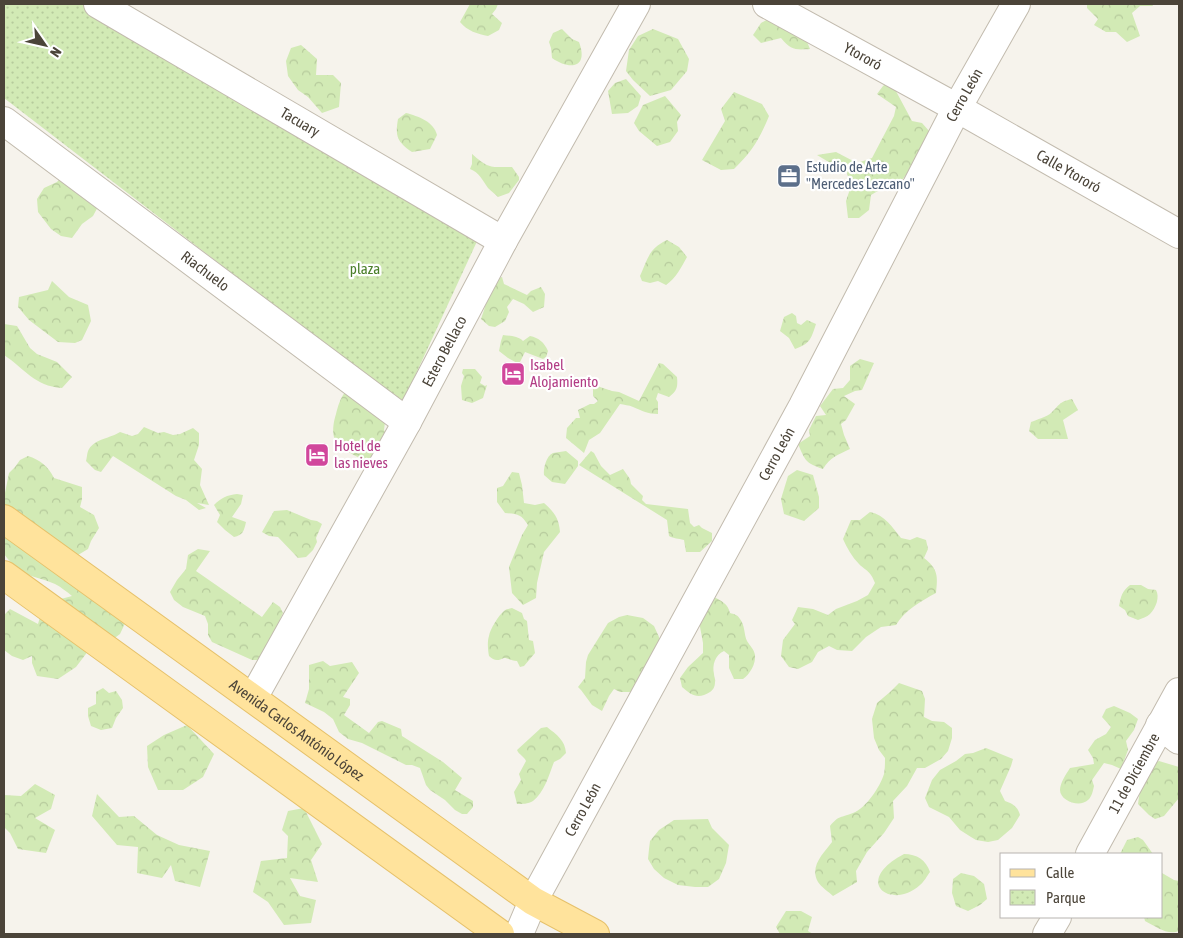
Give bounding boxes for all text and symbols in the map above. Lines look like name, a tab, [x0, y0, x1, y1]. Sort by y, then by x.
north arrow	[20, 20, 70, 70]
street label: Ytororó	[841, 39, 885, 73]
text: N	[47, 44, 65, 60]
street label: Cerro León	[942, 65, 986, 124]
street label: Tacuary	[277, 104, 323, 140]
street label: Calle Ytororó	[1034, 146, 1104, 196]
place label: Estudio de Arte "Mercedes Lezcano"	[806, 158, 915, 192]
office icon: Estudio de Arte "Mercedes Lezcano"	[776, 163, 802, 189]
street label: Riachuelo	[178, 247, 233, 294]
park label: plaza	[350, 260, 380, 277]
street label: Estero Bellaco	[418, 313, 470, 389]
place label: Isabel Alojamiento	[530, 356, 598, 390]
hotel icon: Isabel Alojamiento	[500, 361, 526, 387]
street label: Cerro León	[755, 424, 798, 484]
place label: Hotel de las nieves	[334, 437, 388, 471]
hotel icon: Hotel de las nieves	[304, 442, 330, 468]
street label: Avenida Carlos António López	[227, 676, 368, 784]
street label: 11 de Diciembre	[1105, 730, 1163, 816]
street label: Cerro León	[561, 780, 604, 839]
legend	[1000, 853, 1163, 918]
text: Calle	[1046, 864, 1075, 881]
text: Parque	[1046, 889, 1086, 906]

